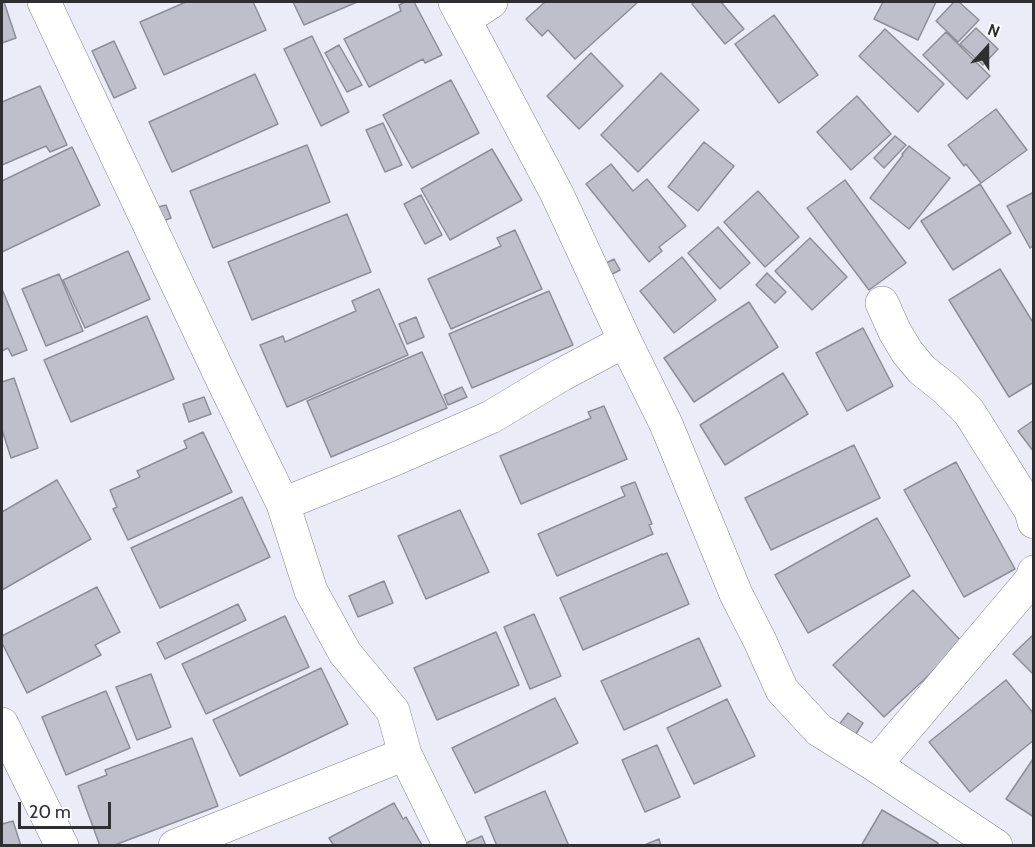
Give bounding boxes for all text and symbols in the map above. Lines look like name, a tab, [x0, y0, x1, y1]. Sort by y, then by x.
north arrow	[957, 18, 1017, 78]
text: N	[985, 20, 1002, 42]
scale bar	[21, 790, 114, 828]
text: 20 m	[29, 801, 71, 823]

